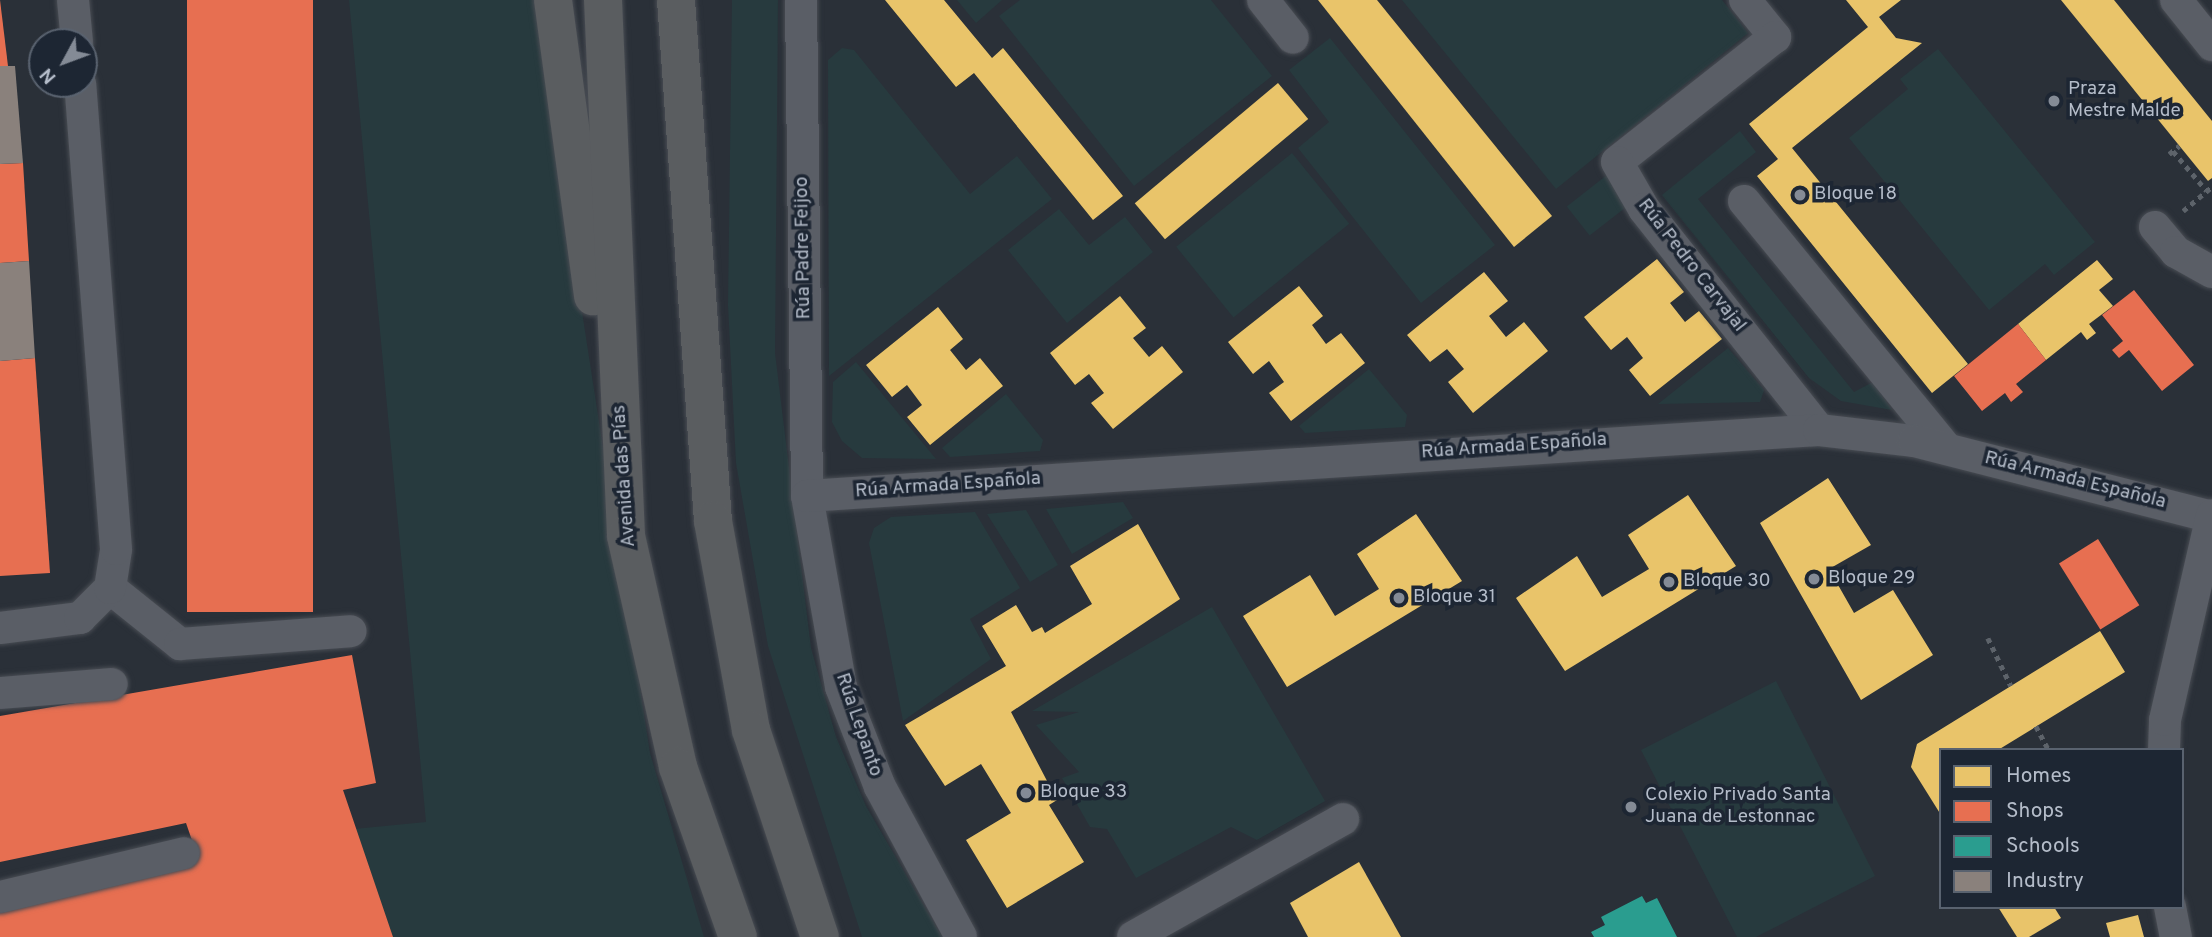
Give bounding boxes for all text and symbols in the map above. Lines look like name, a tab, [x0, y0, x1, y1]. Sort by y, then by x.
north arrow	[28, 28, 98, 98]
text: N	[35, 62, 62, 88]
place label: Praza Mestre Malde	[2068, 79, 2181, 123]
marker: Praza Mestre Malde	[2046, 93, 2062, 109]
street label: Rúa Padre Feijoo	[791, 176, 817, 320]
place label: Bloque 18	[1814, 184, 1897, 206]
marker: Bloque 18	[1792, 187, 1808, 203]
street label: Rúa Pedro Carvajal	[1632, 195, 1750, 337]
street label: Avenida das Pías	[609, 404, 641, 548]
street label: Rúa Armada Española	[1420, 429, 1608, 465]
street label: Rúa Armada Española	[1982, 447, 2168, 515]
street label: Rúa Armada Española	[854, 468, 1042, 504]
place label: Bloque 29	[1828, 568, 1915, 590]
place label: Bloque 30	[1683, 571, 1771, 593]
marker: Bloque 29	[1806, 571, 1822, 587]
marker: Bloque 30	[1661, 574, 1677, 590]
place label: Bloque 31	[1413, 587, 1496, 609]
marker: Bloque 31	[1391, 590, 1407, 606]
street label: Rúa Lepanto	[830, 670, 886, 780]
legend	[1939, 748, 2184, 909]
text: Homes	[2006, 763, 2071, 790]
place label: Bloque 33	[1040, 782, 1127, 804]
marker: Bloque 33	[1018, 785, 1034, 801]
place label: Colexio Privado Santa Juana de Lestonnac	[1645, 785, 1831, 829]
text: Shops	[2006, 798, 2064, 825]
marker: Colexio Privado Santa Juana de Lestonnac	[1623, 799, 1639, 815]
text: Schools	[2006, 833, 2080, 860]
text: Industry	[2006, 868, 2084, 895]

